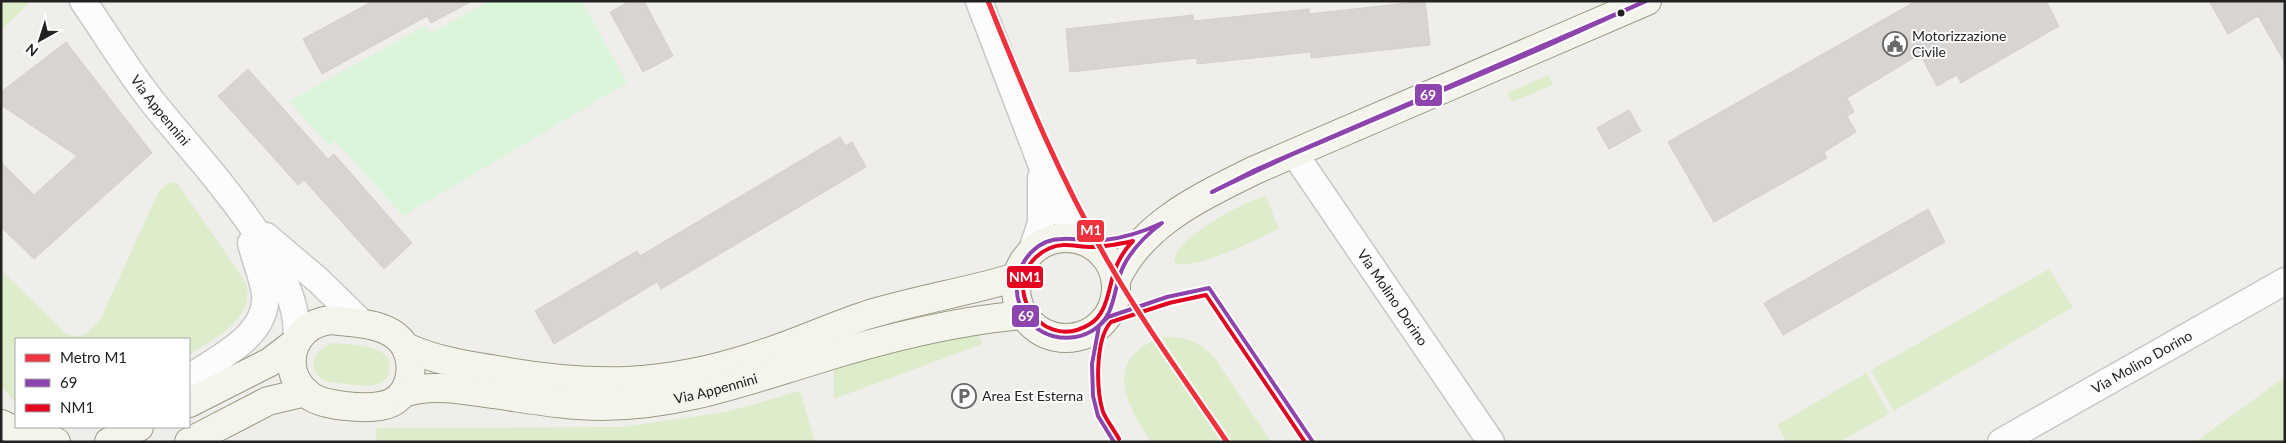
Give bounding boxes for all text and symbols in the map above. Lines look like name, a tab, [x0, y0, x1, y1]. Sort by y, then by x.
unlabelled marker	[1616, 8, 1626, 18]
north arrow	[15, 15, 65, 65]
place label: Motorizzazione Civile	[1912, 27, 2006, 60]
public building icon: Motorizzazione Civile	[1882, 31, 1908, 57]
text: N	[22, 40, 41, 60]
street label: Via Appennini	[127, 71, 194, 149]
line badge: 69	[1414, 83, 1443, 107]
text: 69	[1420, 86, 1436, 103]
line badge: M1	[1076, 219, 1105, 243]
text: M1	[1080, 221, 1102, 238]
street label: Via Molino Dorino	[1354, 246, 1432, 349]
line badge: NM1	[1006, 265, 1044, 289]
text: NM1	[1009, 268, 1041, 285]
line badge: 69	[1011, 304, 1040, 328]
text: 69	[1018, 307, 1034, 324]
street label: Via Molino Dorino	[2088, 326, 2195, 397]
legend	[15, 338, 190, 428]
text: Metro M1	[60, 348, 127, 366]
street label: Via Appennini	[672, 369, 759, 407]
text: 69	[60, 373, 77, 391]
parking icon: Area Est Esterna	[951, 383, 977, 409]
place label: Area Est Esterna	[982, 387, 1083, 404]
text: NM1	[60, 398, 94, 416]

